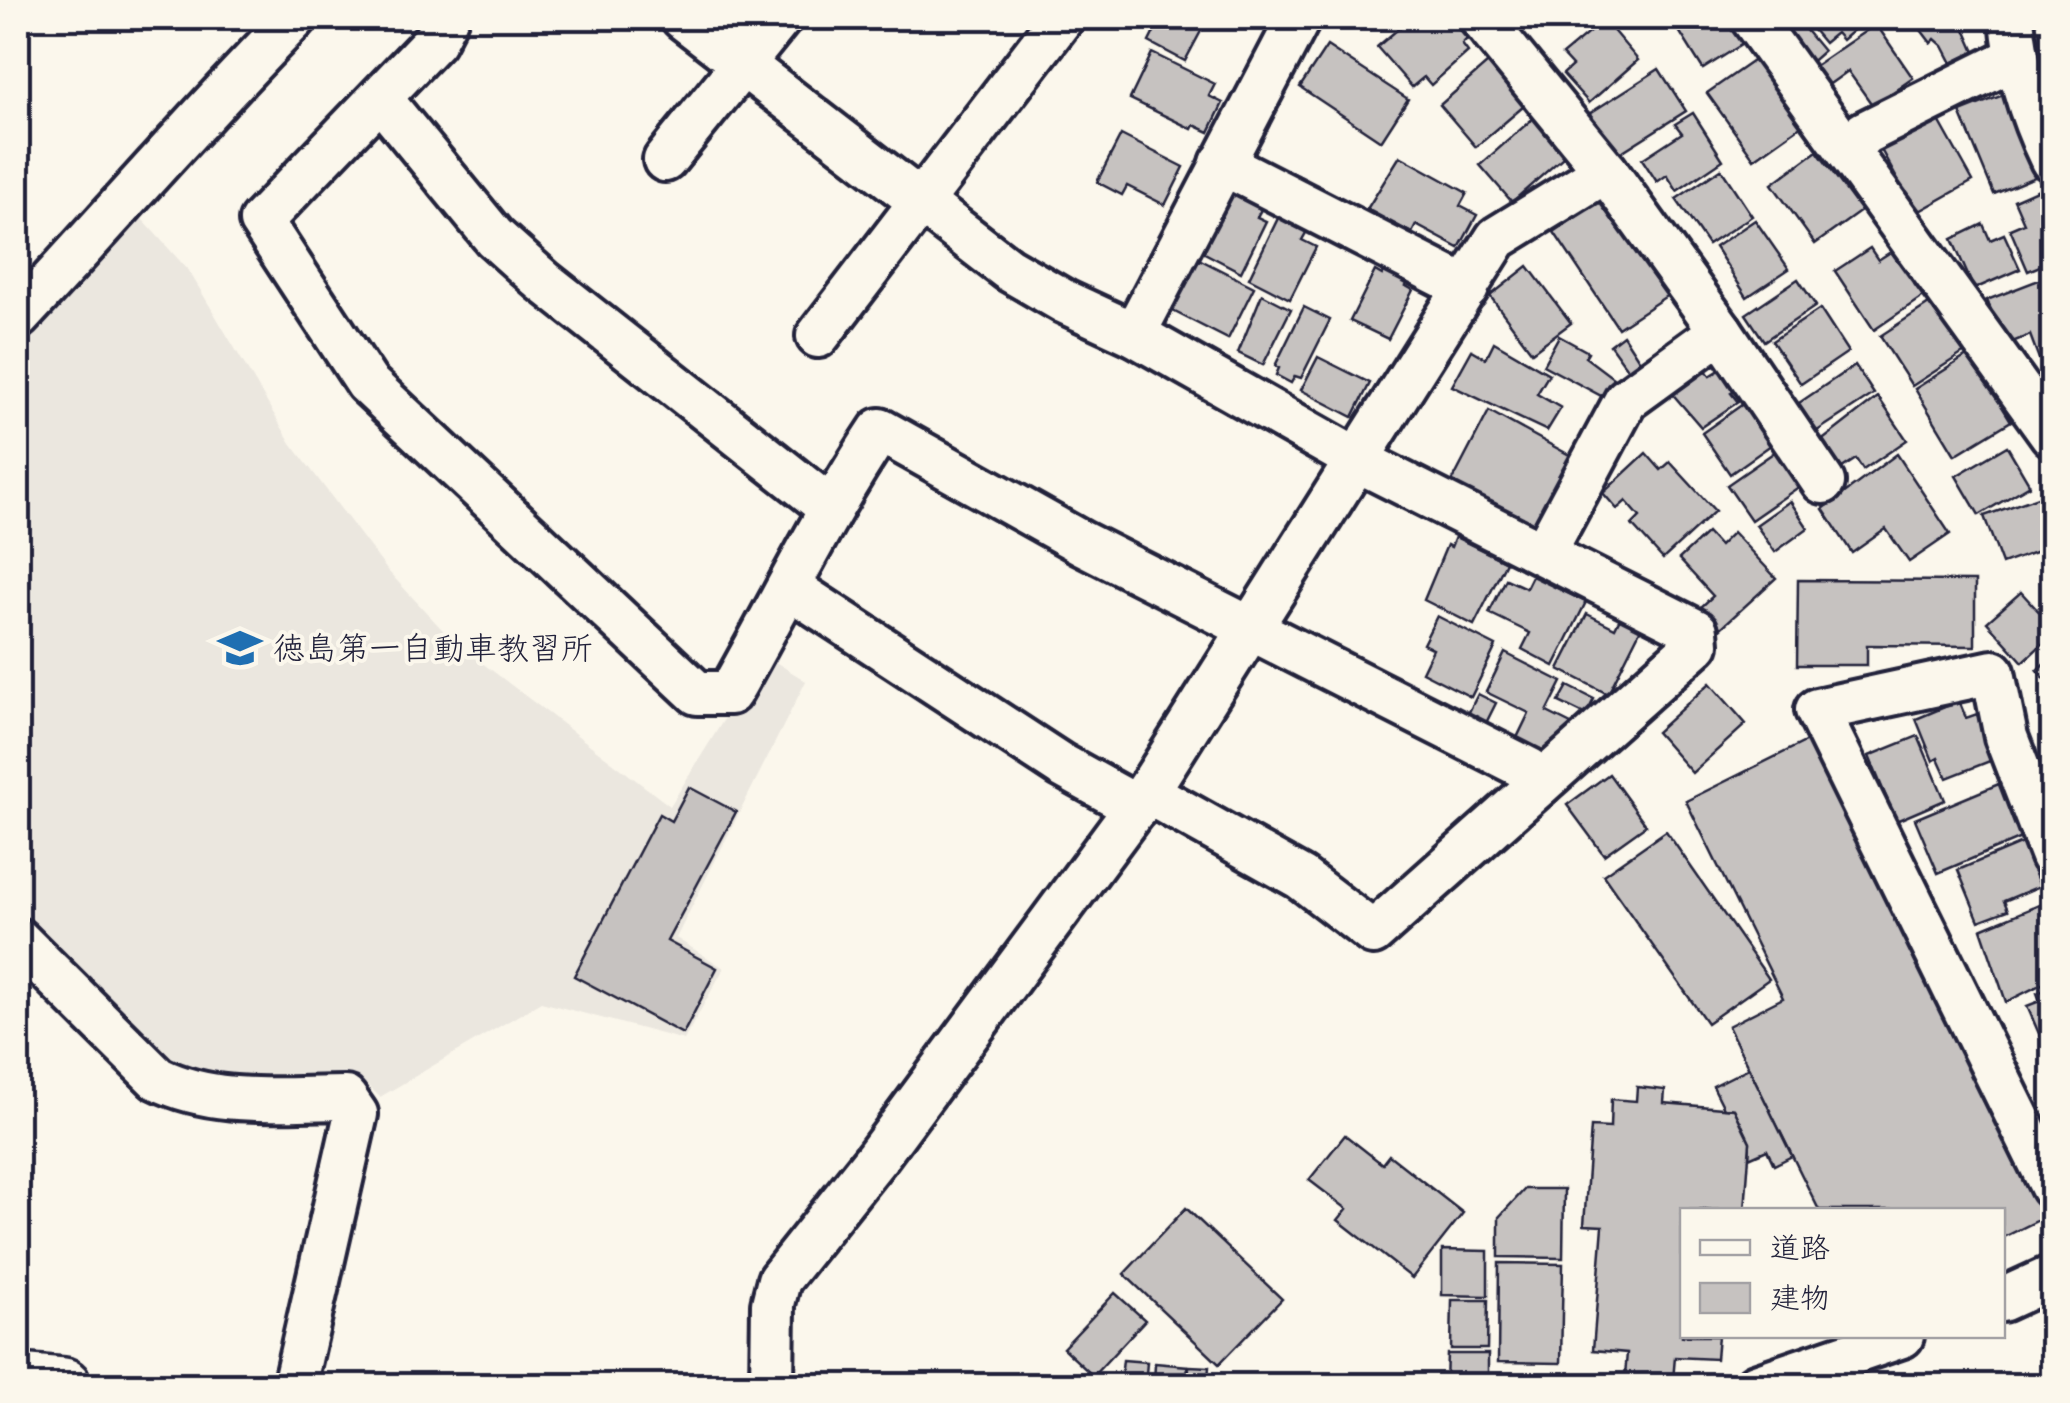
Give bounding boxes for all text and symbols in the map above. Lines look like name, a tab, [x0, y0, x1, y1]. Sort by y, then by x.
school or university icon: 徳島第一自動車教習所	[216, 624, 264, 672]
place label: 徳島第一自動車教習所	[273, 630, 593, 667]
legend	[1680, 1208, 2005, 1338]
text: 道路	[1770, 1231, 1830, 1266]
text: 建物	[1770, 1281, 1830, 1316]

